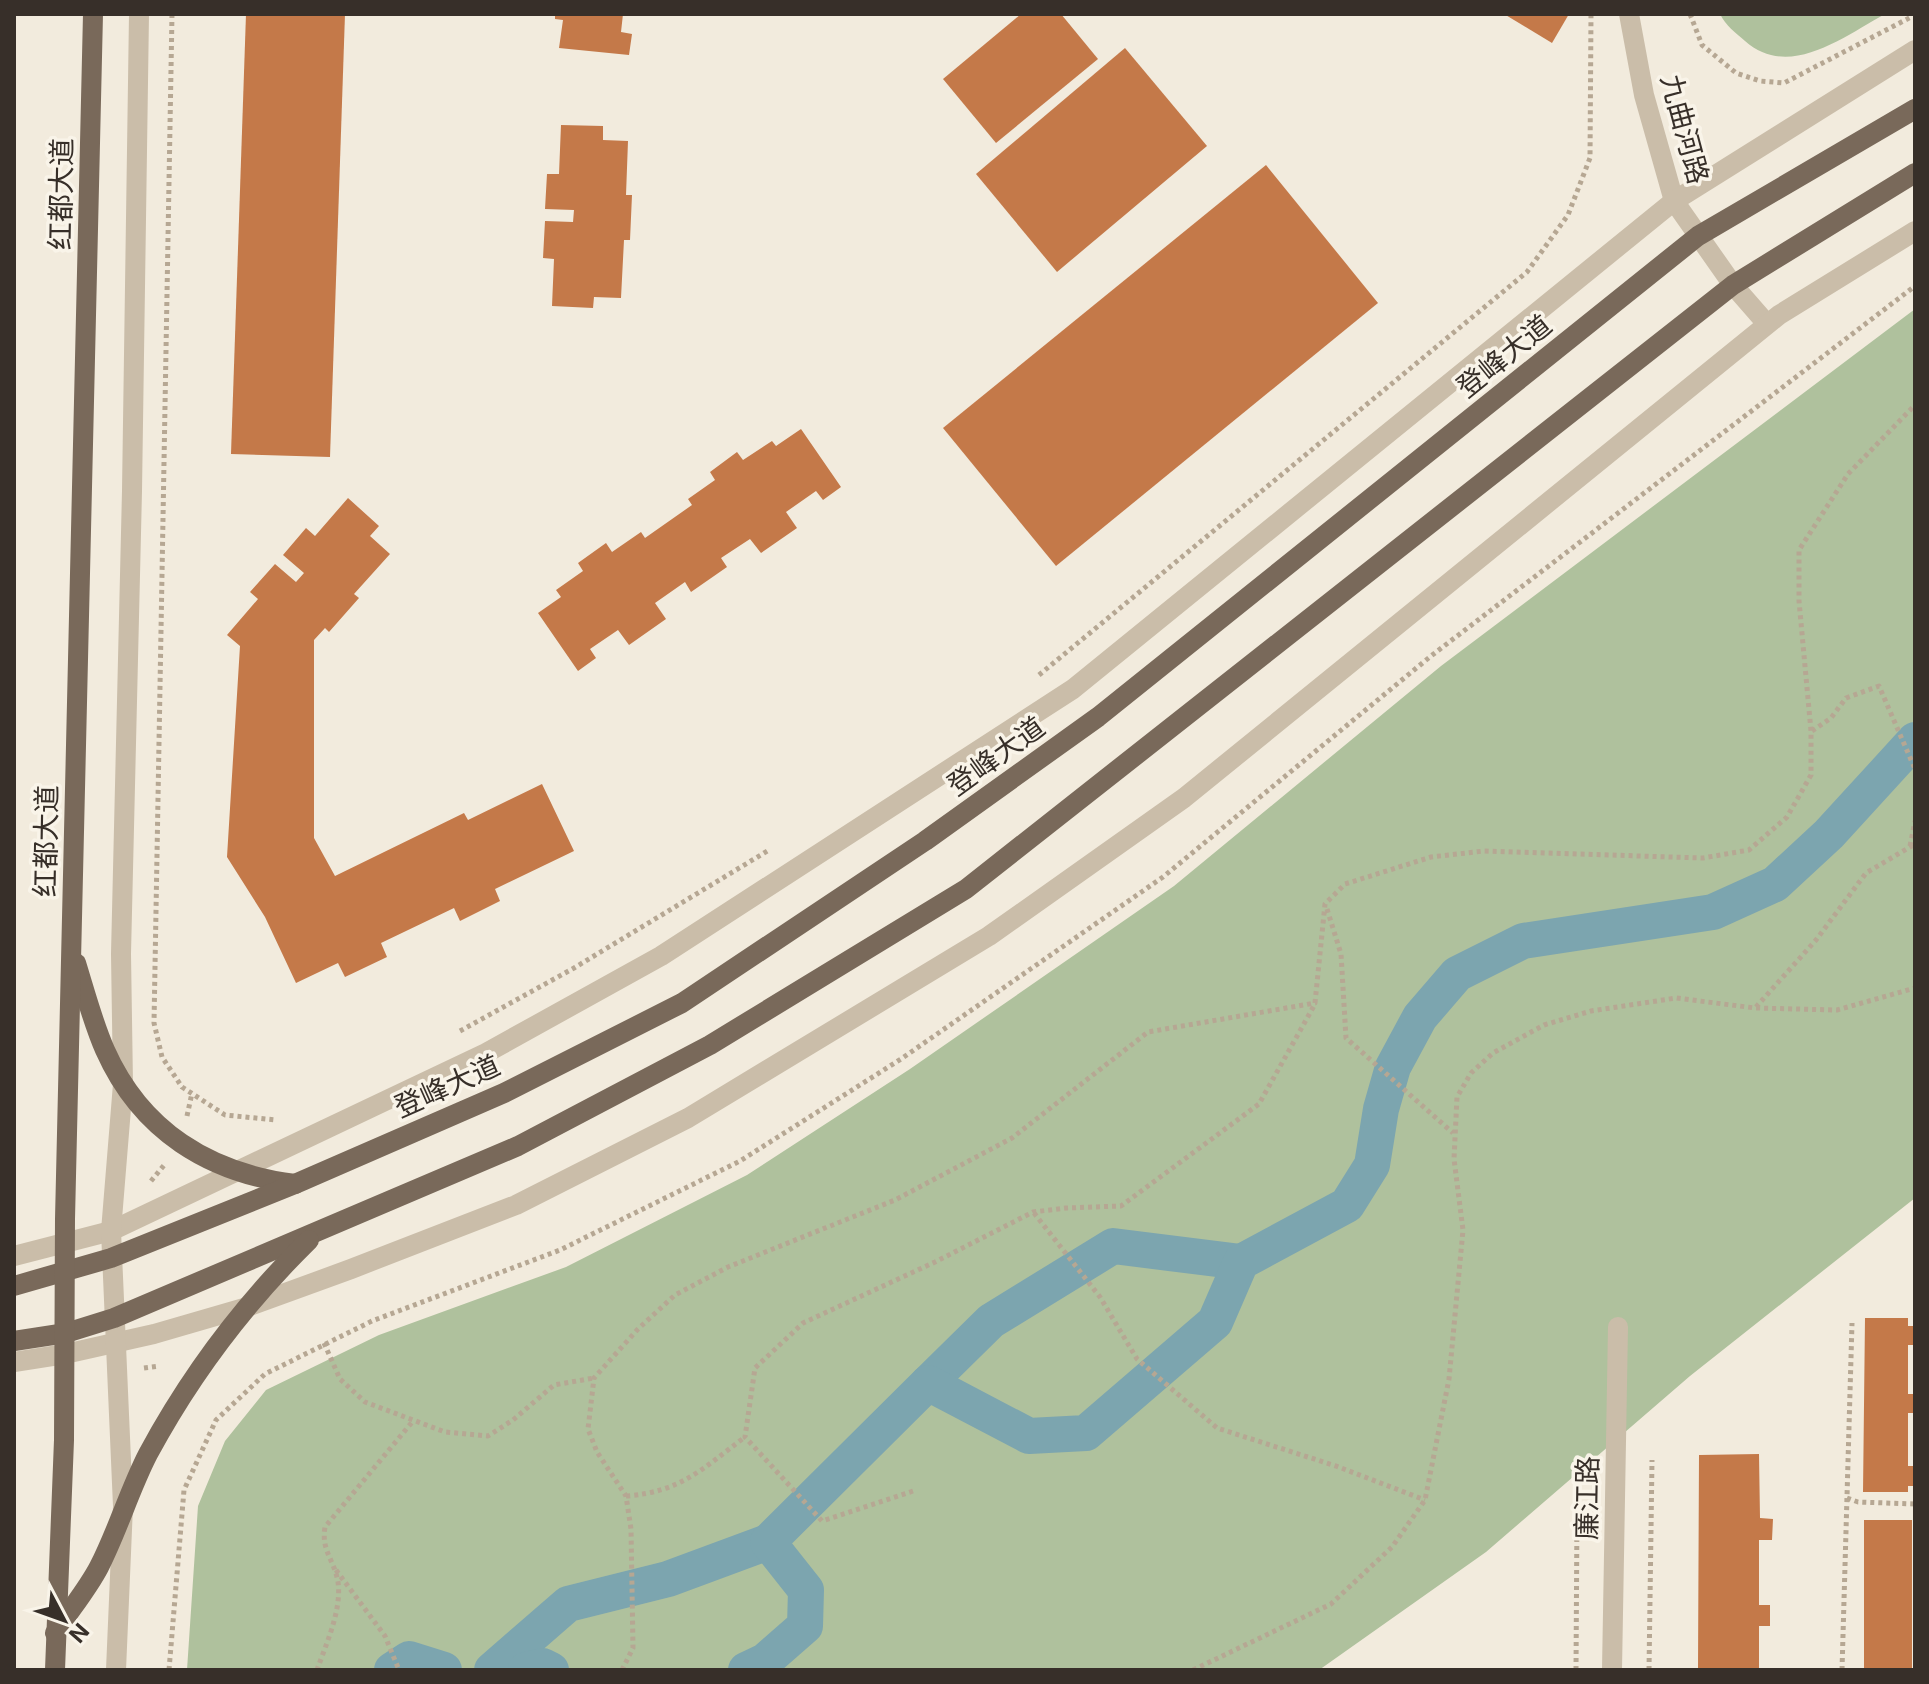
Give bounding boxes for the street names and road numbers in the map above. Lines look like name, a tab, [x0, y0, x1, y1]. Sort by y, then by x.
street label: 九曲河路	[1654, 71, 1716, 187]
street label: 红都大道	[43, 138, 79, 250]
street label: 登峰大道	[1450, 308, 1558, 404]
street label: 登峰大道	[941, 709, 1051, 803]
street label: 红都大道	[28, 785, 64, 897]
street label: 登峰大道	[389, 1048, 505, 1124]
street label: 廉江路	[1569, 1456, 1605, 1540]

